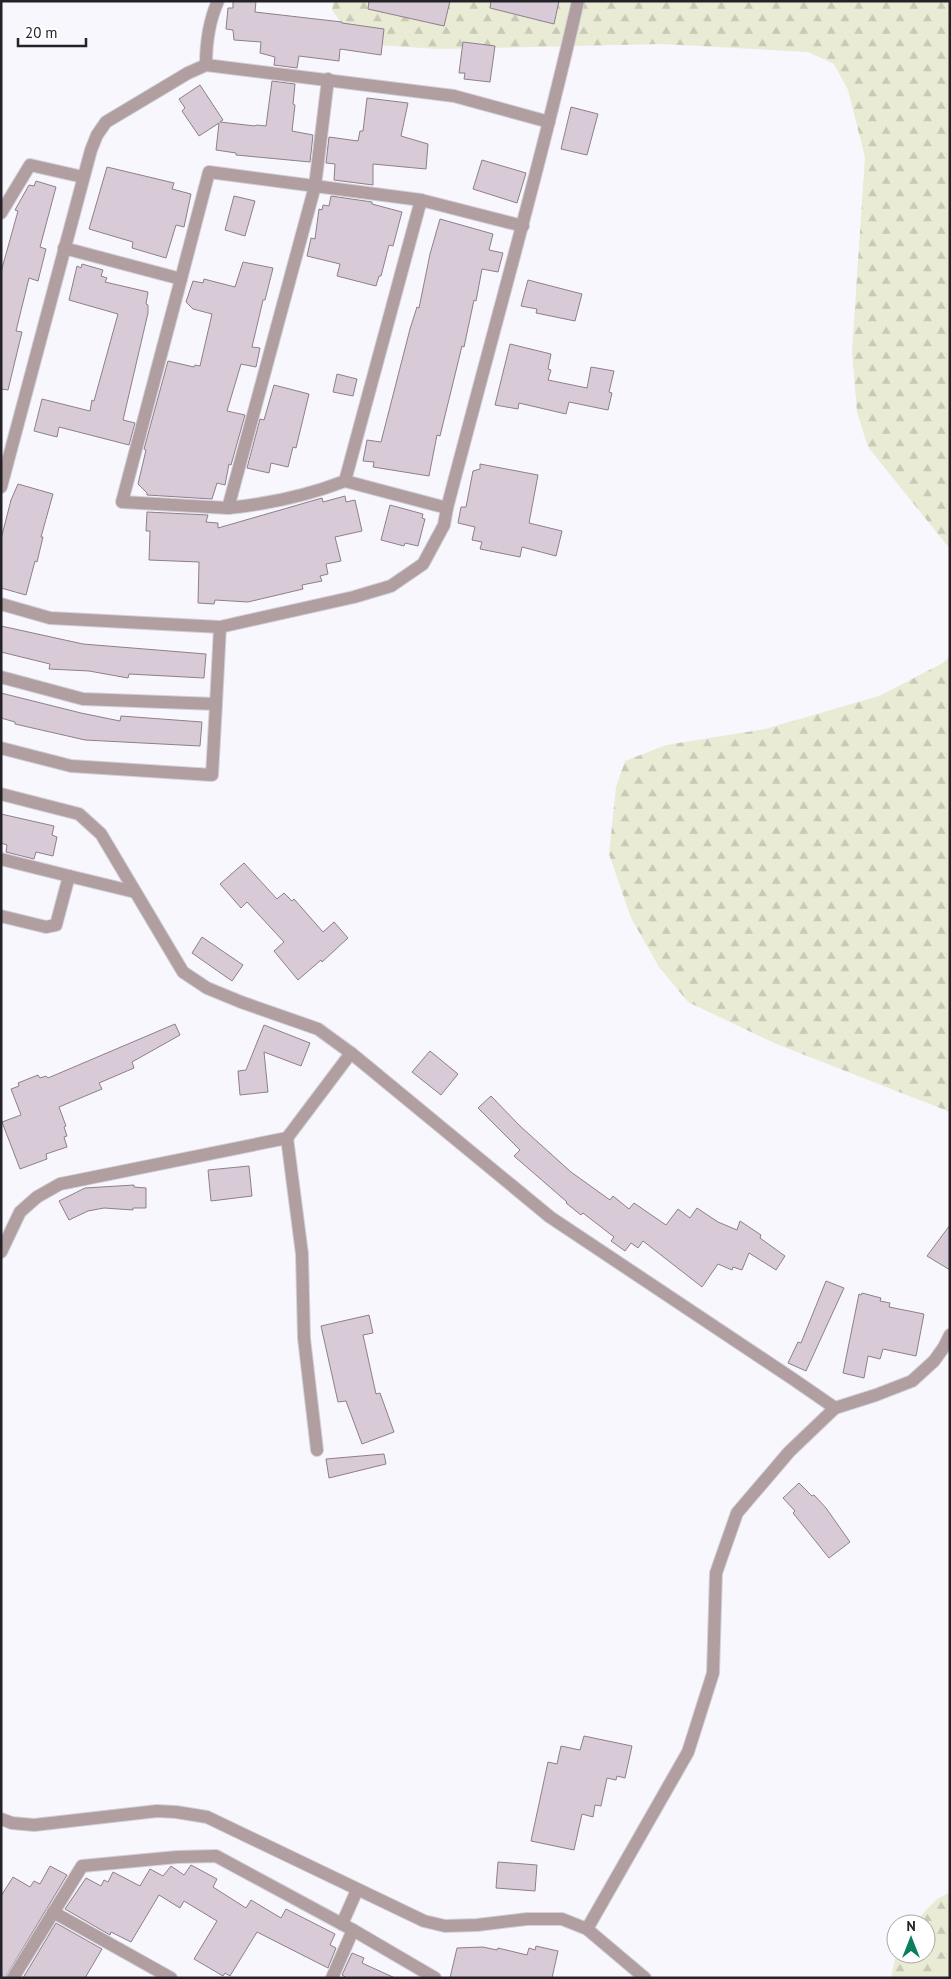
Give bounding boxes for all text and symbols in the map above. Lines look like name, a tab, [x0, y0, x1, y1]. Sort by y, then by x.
scale bar	[18, 15, 85, 47]
text: 20 m	[25, 23, 58, 42]
north arrow	[886, 1914, 936, 1964]
text: N	[906, 1917, 916, 1935]

